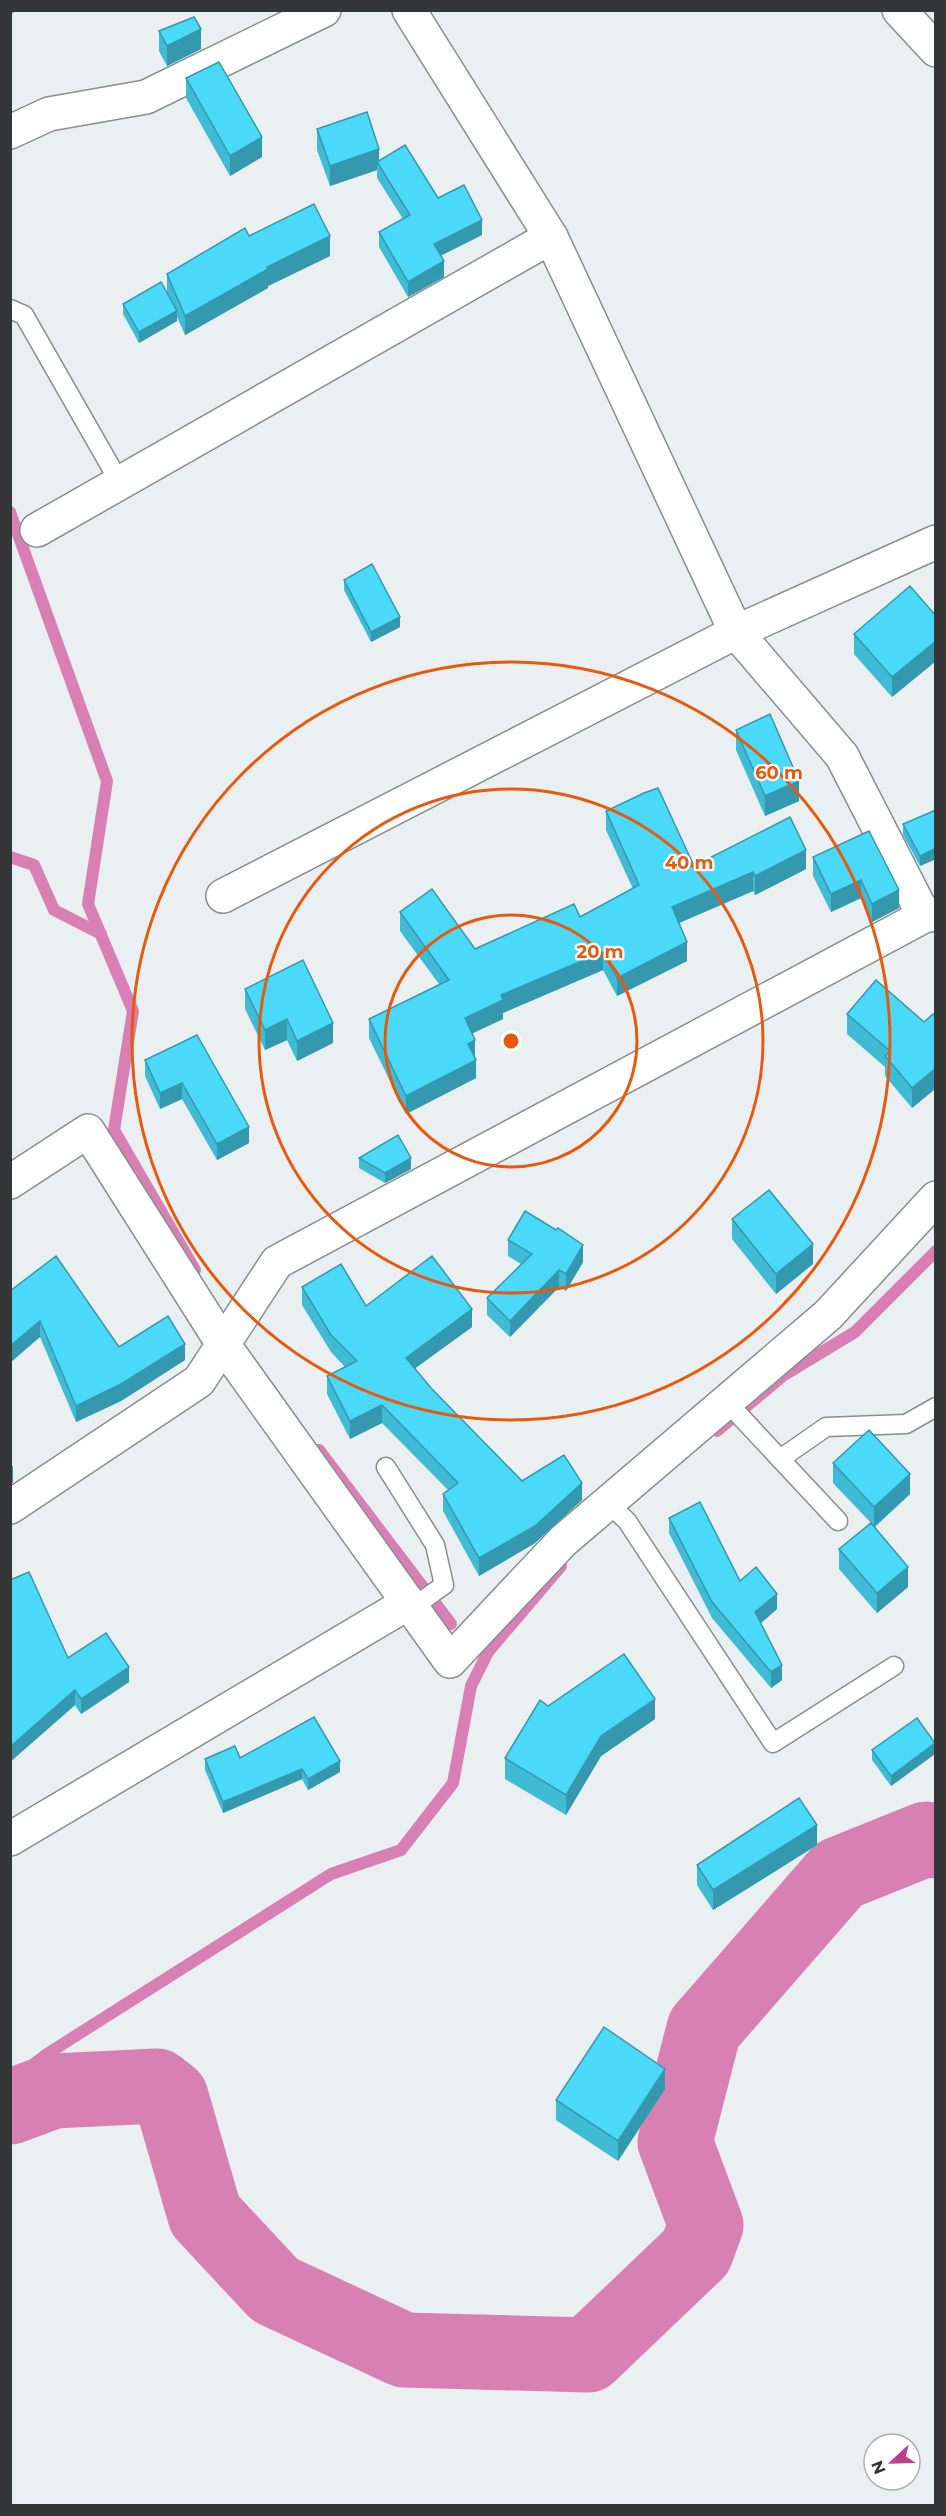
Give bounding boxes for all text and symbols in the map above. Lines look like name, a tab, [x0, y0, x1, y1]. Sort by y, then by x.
text: 60 m	[755, 762, 803, 784]
text: 40 m	[665, 852, 713, 874]
text: 20 m	[577, 941, 623, 963]
centre of rings	[501, 1031, 521, 1051]
north arrow	[862, 2432, 922, 2492]
text: N	[867, 2458, 890, 2477]

